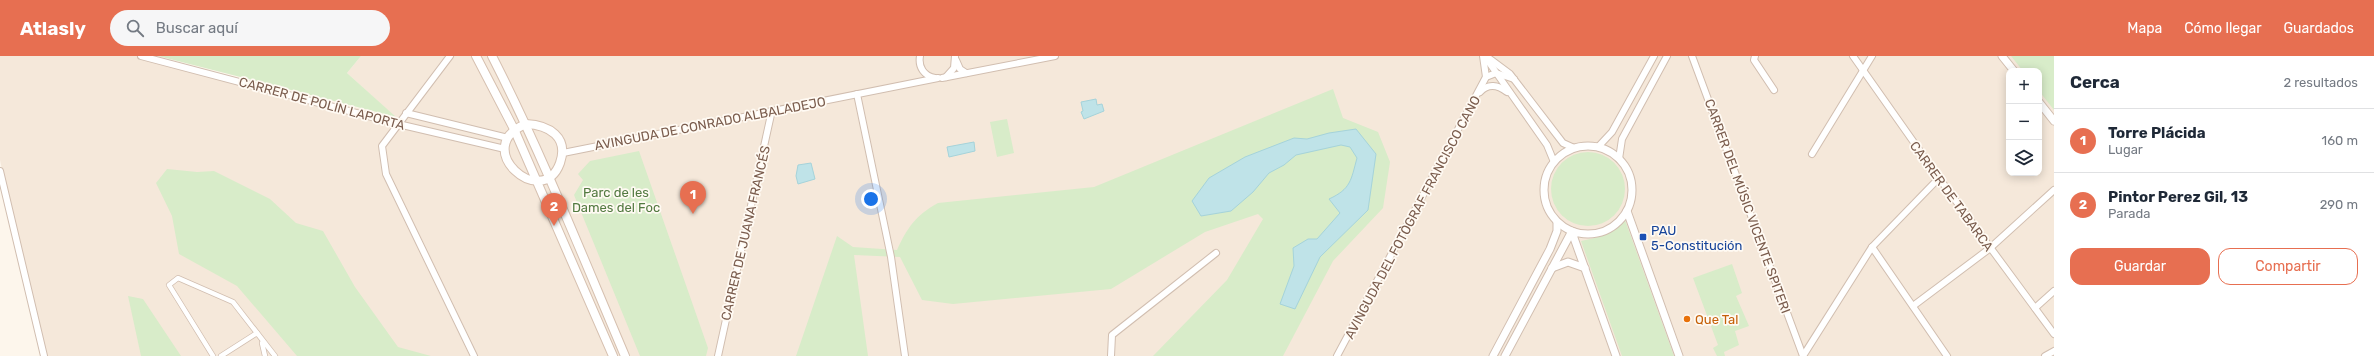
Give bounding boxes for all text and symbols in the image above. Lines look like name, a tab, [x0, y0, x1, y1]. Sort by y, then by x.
search box	[110, 10, 390, 46]
text: Atlasly	[20, 17, 86, 40]
icon: search	[124, 17, 146, 39]
text: Buscar aquí	[156, 19, 238, 37]
text: Mapa	[2127, 20, 2162, 37]
text: Cómo llegar	[2184, 20, 2262, 37]
text: Guardados	[2284, 20, 2354, 37]
map controls	[2006, 68, 2042, 176]
button: +	[2006, 68, 2042, 104]
text: Cerca	[2070, 72, 2120, 92]
street label: CARRER DE POLÍN LAPORTA	[237, 74, 407, 133]
text: 2 resultados	[2283, 75, 2358, 90]
street label: AVINGUDA DEL FOTÒGRAF FRANCISCO CANO	[1342, 93, 1483, 341]
street label: AVINGUDA DE CONRADO ALBALADEJO	[593, 94, 827, 153]
street label: CARRER DEL MÚSIC VICENTE SPITERI	[1702, 97, 1793, 315]
button: −	[2006, 104, 2042, 140]
text: Torre Plácida	[2108, 124, 2206, 142]
text: 1	[2080, 133, 2086, 148]
text: 160 m	[2322, 133, 2358, 148]
street label: CARRER DE TABARCA	[1907, 139, 1997, 254]
button: layers	[2006, 140, 2042, 176]
text: Lugar	[2108, 142, 2143, 157]
street label: CARRER DE JUANA FRANCÉS	[718, 144, 773, 322]
pin: 1	[680, 181, 706, 214]
park label: Parc de les Dames del Foc	[572, 185, 660, 215]
text: Pintor Perez Gil, 13	[2108, 188, 2248, 206]
your location	[861, 189, 881, 209]
pin: 2	[541, 193, 567, 226]
text: 2	[2079, 197, 2087, 212]
text: 290 m	[2320, 197, 2358, 212]
text: Parada	[2108, 206, 2150, 221]
place label: PAU 5-Constitución	[1651, 223, 1742, 253]
marker: PAU 5-Constitución	[1638, 232, 1648, 242]
button: Guardar	[2070, 248, 2210, 285]
button: Compartir	[2218, 248, 2358, 285]
place label: Que Tal	[1695, 312, 1738, 327]
marker: Que Tal	[1682, 314, 1692, 324]

